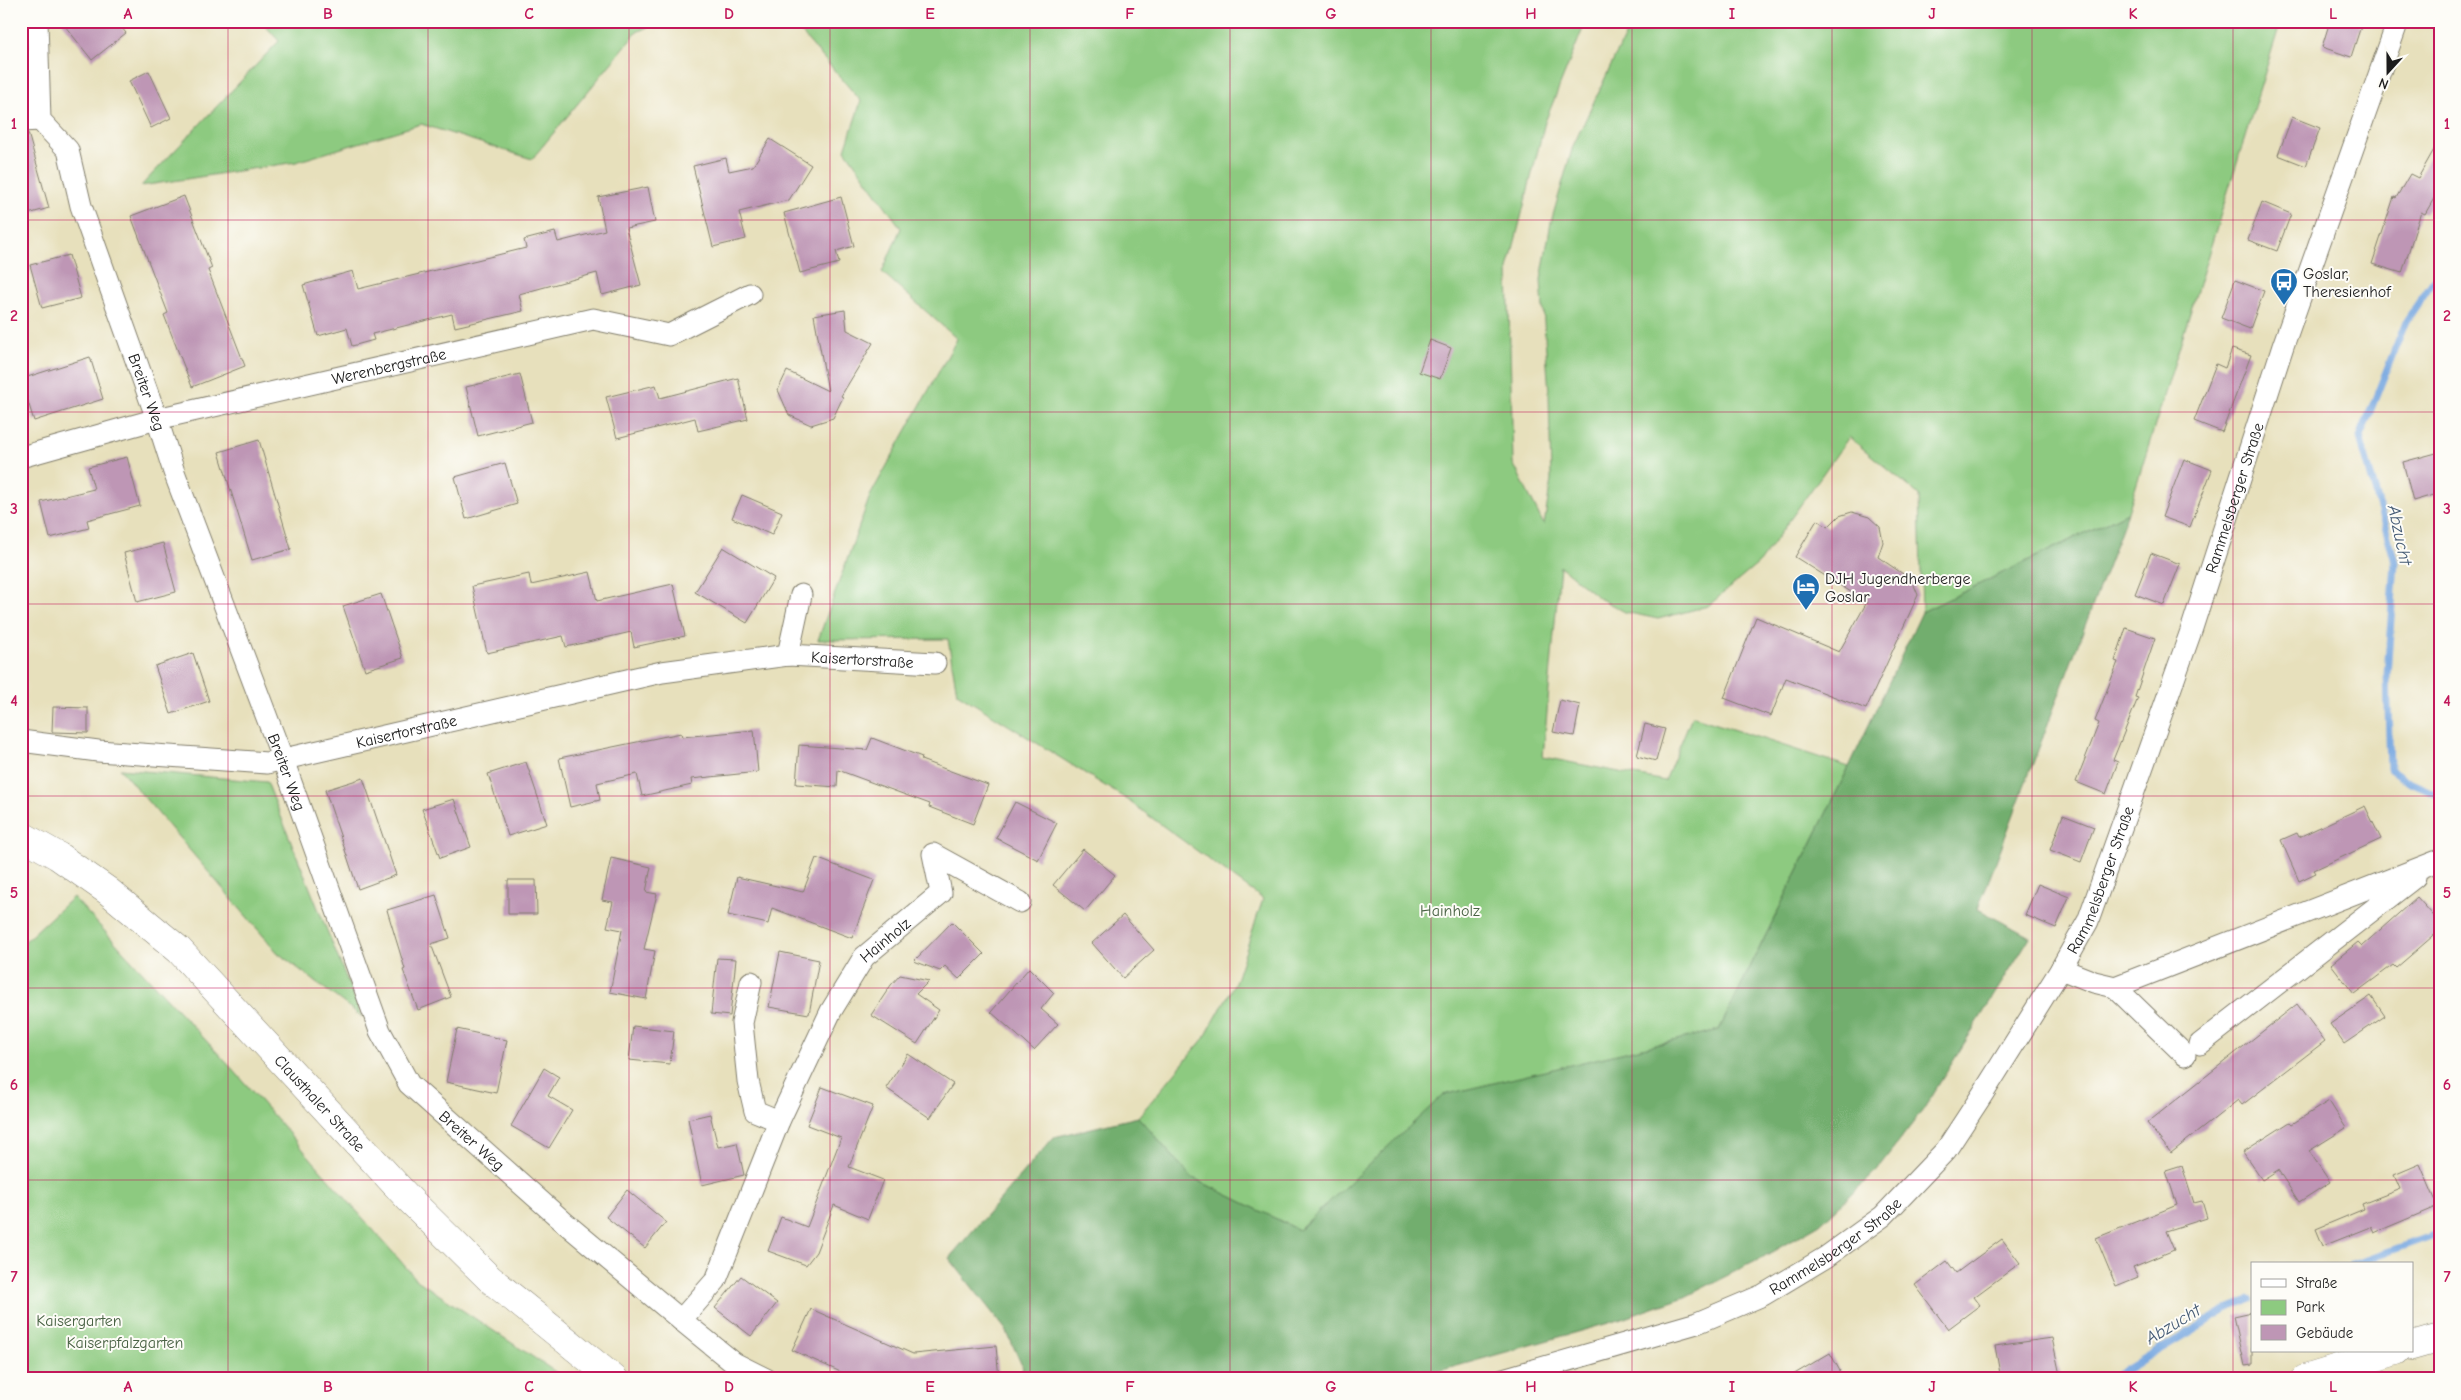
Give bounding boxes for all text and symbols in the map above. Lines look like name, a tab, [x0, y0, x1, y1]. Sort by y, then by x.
text: A	[124, 5, 133, 23]
text: B	[323, 5, 333, 23]
text: C	[524, 5, 534, 23]
text: D	[724, 5, 734, 23]
text: E	[925, 5, 935, 23]
text: F	[1125, 5, 1135, 23]
text: G	[1325, 5, 1337, 23]
text: H	[1525, 5, 1537, 23]
text: I	[1729, 5, 1735, 23]
text: J	[1928, 5, 1936, 23]
text: K	[2128, 5, 2138, 23]
text: L	[2329, 5, 2337, 23]
north arrow	[2364, 48, 2414, 98]
text: N	[2376, 74, 2391, 93]
text: 1	[11, 115, 17, 133]
text: 1	[2444, 115, 2450, 133]
place label: Goslar, Theresienhof	[2303, 265, 2392, 301]
bus stop icon: Goslar, Theresienhof	[2269, 267, 2299, 306]
text: 2	[10, 307, 18, 325]
text: 2	[2443, 307, 2451, 325]
street label: Werenbergstraße	[330, 345, 448, 389]
street label: Breiter Weg	[124, 351, 168, 433]
street label: Rammelsberger Straße	[2202, 420, 2268, 576]
text: 3	[10, 500, 18, 518]
text: 3	[2443, 500, 2451, 518]
water label: Abzucht	[2383, 502, 2416, 568]
place label: DJH Jugendherberge Goslar	[1825, 570, 1971, 606]
hotel icon: DJH Jugendherberge Goslar	[1791, 572, 1821, 611]
street label: Kaisertorstraße	[810, 648, 914, 672]
text: 4	[10, 692, 18, 710]
text: 4	[2443, 692, 2451, 710]
street label: Kaisertorstraße	[354, 712, 459, 752]
street label: Breiter Weg	[264, 731, 308, 813]
street label: Rammelsberger Straße	[2063, 804, 2138, 957]
text: 5	[10, 884, 18, 902]
text: 5	[2443, 884, 2451, 902]
park label: Hainholz	[1420, 902, 1480, 920]
street label: Hainholz	[857, 915, 914, 967]
street label: Clausthaler Straße	[270, 1051, 369, 1156]
text: 6	[10, 1076, 18, 1094]
text: 6	[2443, 1076, 2451, 1094]
street label: Breiter Weg	[435, 1107, 508, 1175]
street label: Rammelsberger Straße	[1766, 1194, 1906, 1299]
legend	[2251, 1262, 2414, 1352]
text: 7	[10, 1268, 18, 1286]
text: 7	[2443, 1268, 2451, 1286]
text: Straße	[2296, 1274, 2338, 1292]
text: Park	[2296, 1298, 2325, 1316]
water label: Abzucht	[2141, 1299, 2206, 1350]
park label: Kaisergarten	[36, 1312, 122, 1330]
text: Gebäude	[2296, 1324, 2354, 1342]
park label: Kaiserpfalzgarten	[67, 1334, 183, 1352]
text: A	[124, 1378, 133, 1396]
text: B	[323, 1378, 333, 1396]
text: C	[524, 1378, 534, 1396]
text: D	[724, 1378, 734, 1396]
text: E	[925, 1378, 935, 1396]
text: F	[1125, 1378, 1135, 1396]
text: G	[1325, 1378, 1337, 1396]
text: H	[1525, 1378, 1537, 1396]
text: I	[1729, 1378, 1735, 1396]
text: J	[1928, 1378, 1936, 1396]
text: K	[2128, 1378, 2138, 1396]
text: L	[2329, 1378, 2337, 1396]

